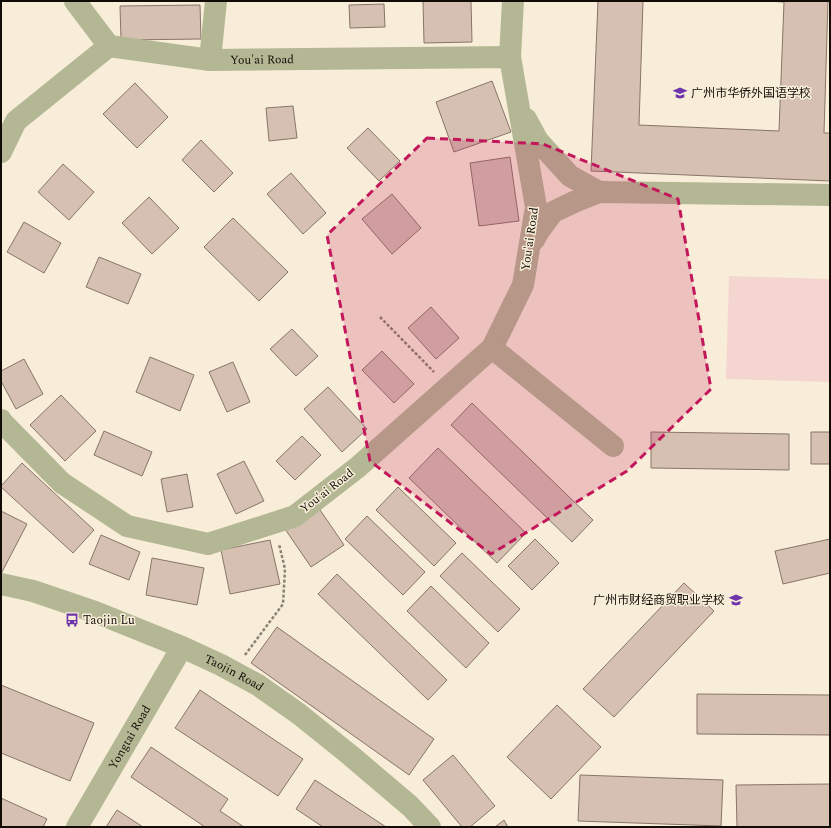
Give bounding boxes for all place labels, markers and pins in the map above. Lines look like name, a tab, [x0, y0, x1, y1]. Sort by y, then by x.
place label: 广州市华侨外国语学校	[691, 84, 811, 103]
school or university icon: 广州市华侨外国语学校	[672, 85, 688, 101]
place label: 广州市财经商贸职业学校	[593, 591, 725, 610]
school or university icon: 广州市财经商贸职业学校	[728, 592, 744, 608]
place label: Taojin Lu	[83, 611, 135, 630]
bus stop icon: Taojin Lu	[64, 612, 80, 628]

